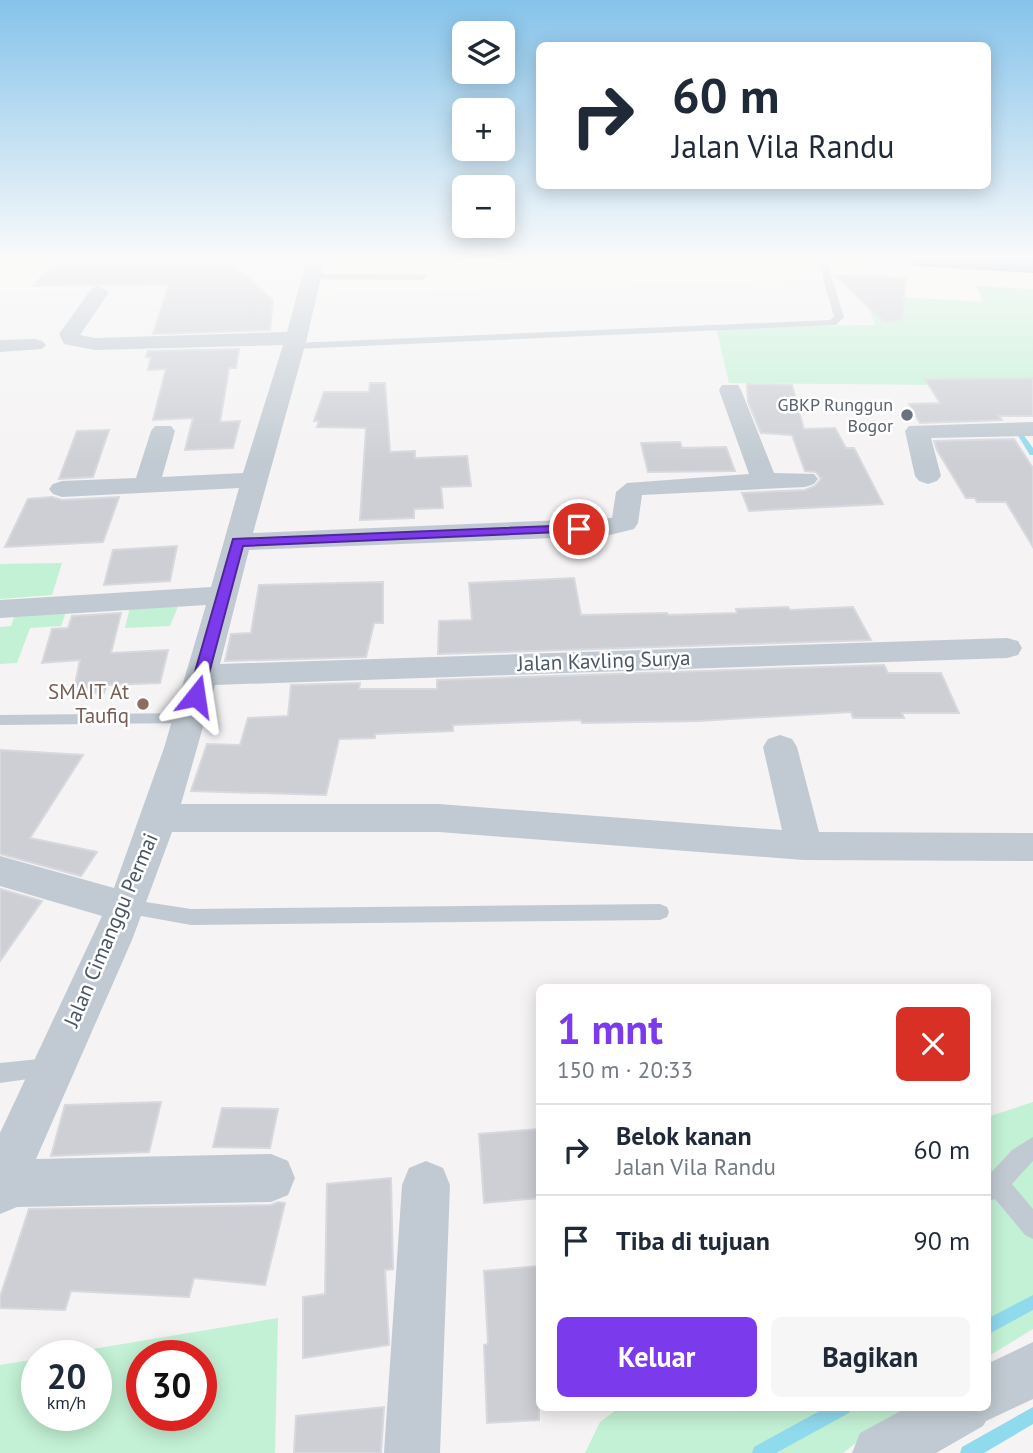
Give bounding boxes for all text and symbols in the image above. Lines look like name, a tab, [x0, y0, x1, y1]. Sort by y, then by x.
map controls	[452, 21, 515, 238]
button: layers	[452, 21, 515, 84]
text: 60 m	[672, 63, 779, 127]
icon: right	[557, 70, 648, 161]
button: +	[452, 98, 515, 161]
text: Jalan Vila Randu	[672, 125, 895, 167]
button: −	[452, 175, 515, 238]
place label: GBKP Runggun Bogor	[777, 393, 893, 437]
marker: GBKP Runggun Bogor	[899, 407, 915, 423]
pin	[549, 499, 609, 559]
icon: arrive	[560, 510, 598, 548]
street label: Jalan Kavling Surya	[516, 644, 691, 677]
position arrow	[159, 659, 233, 733]
place label: SMAIT At Taufiq	[48, 678, 129, 729]
marker: SMAIT At Taufiq	[135, 696, 151, 712]
street label: Jalan Cimanggu Permai	[57, 829, 164, 1032]
text: 1 mnt	[557, 1001, 663, 1056]
button: close	[896, 1007, 970, 1081]
text: 150 m · 20:33	[557, 1055, 693, 1084]
text: Belok kanan	[616, 1119, 752, 1152]
icon: right	[557, 1131, 595, 1169]
text: 60 m	[914, 1133, 970, 1166]
text: Jalan Vila Randu	[616, 1152, 776, 1181]
icon: arrive	[557, 1222, 595, 1260]
text: Tiba di tujuan	[616, 1224, 770, 1257]
text: 90 m	[914, 1224, 970, 1257]
button: Keluar	[557, 1317, 757, 1397]
button: Bagikan	[771, 1317, 970, 1397]
speed limit sign: 30	[126, 1340, 217, 1431]
text: 20	[47, 1353, 86, 1399]
text: km/h	[47, 1391, 86, 1414]

